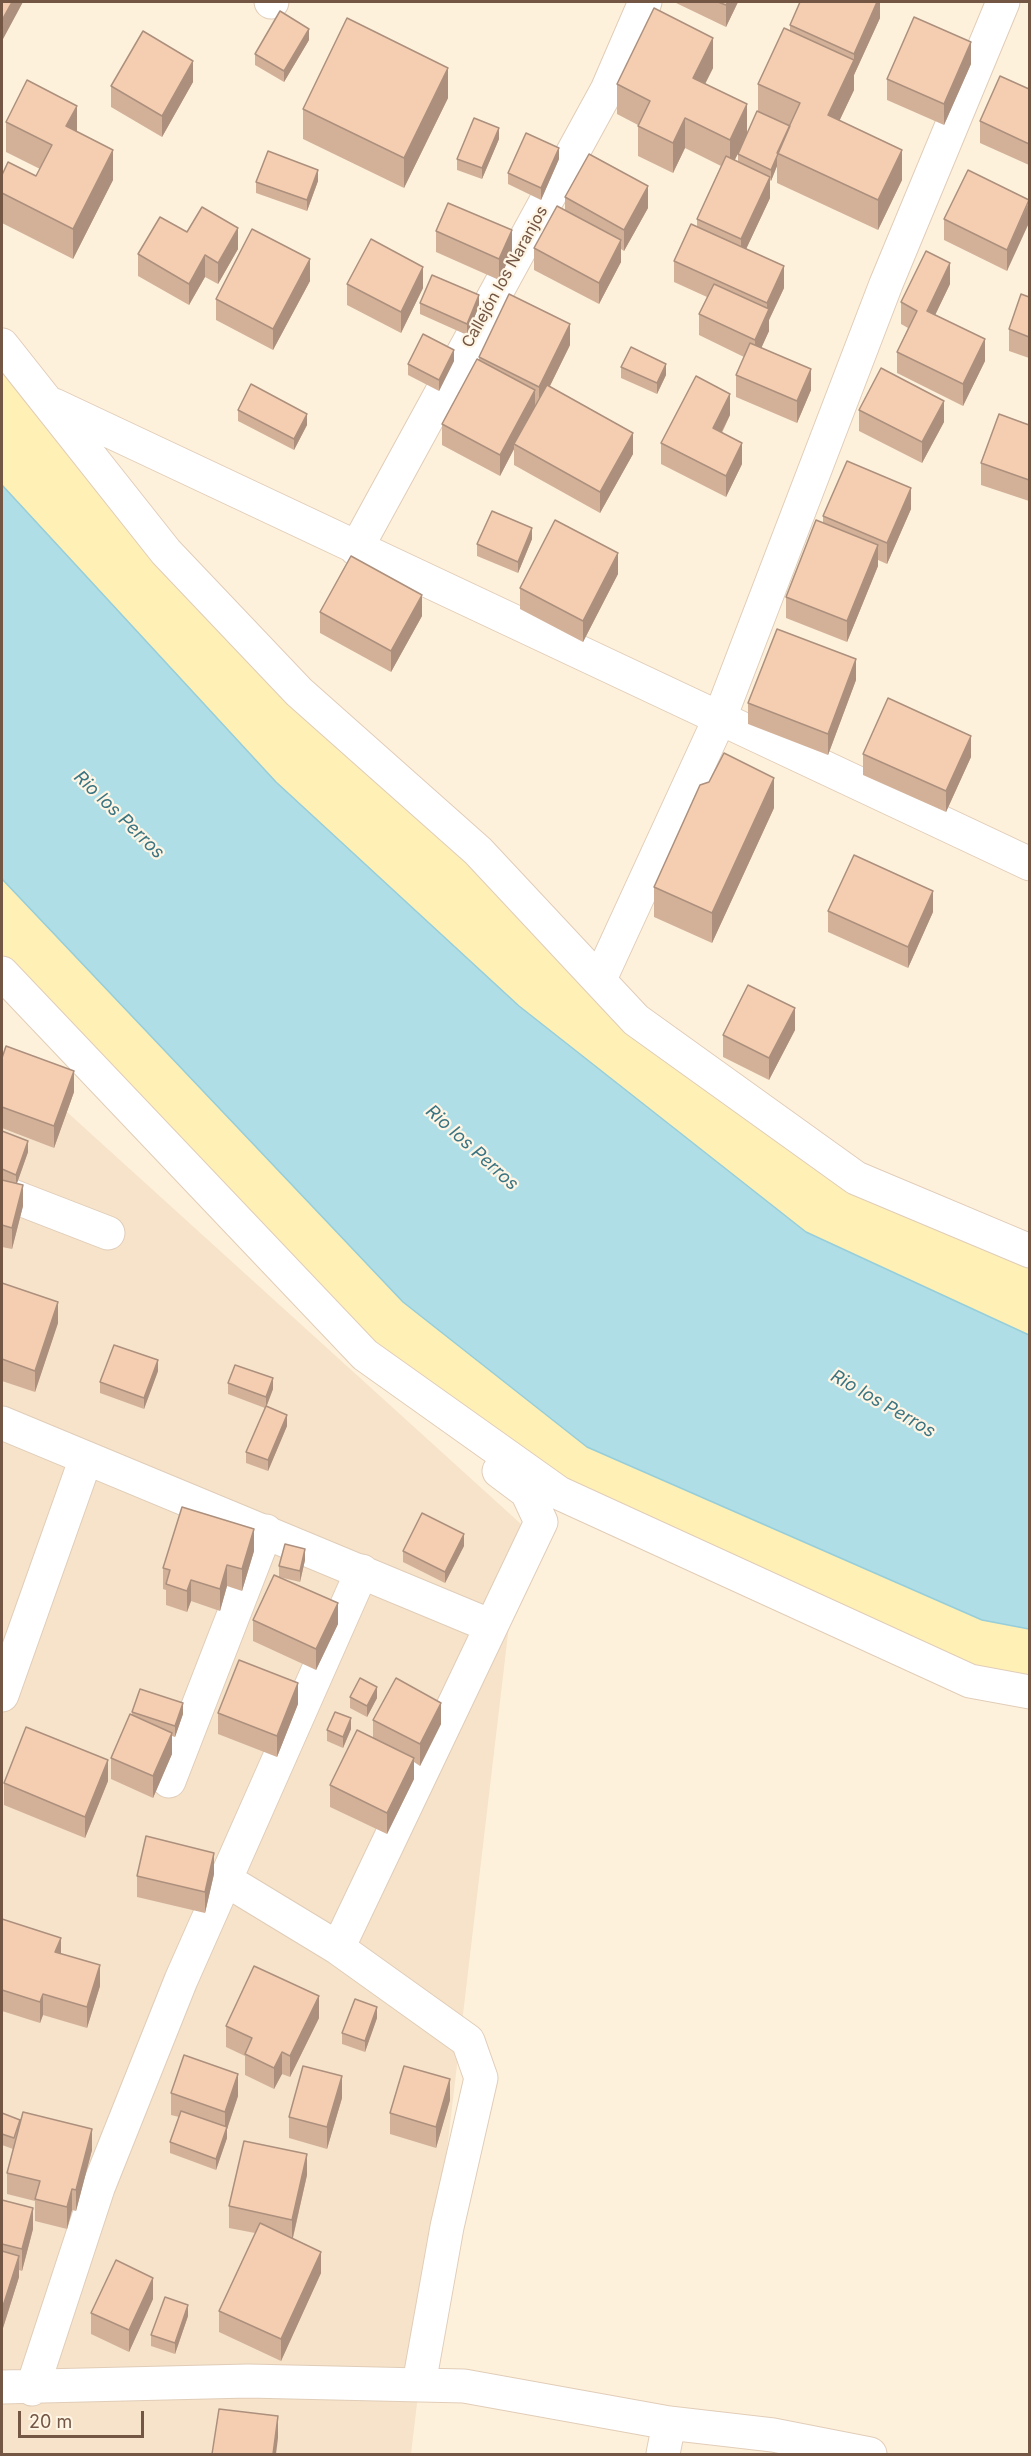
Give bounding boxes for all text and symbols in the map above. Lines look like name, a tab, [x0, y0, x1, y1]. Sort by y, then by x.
street label: Callejón los Naranjos	[458, 203, 552, 351]
water label: Rio los Perros	[69, 767, 169, 863]
water label: Rio los Perros	[421, 1101, 523, 1195]
water label: Rio los Perros	[827, 1365, 939, 1443]
scale bar	[21, 2399, 147, 2437]
text: 20 m	[29, 2411, 72, 2432]

